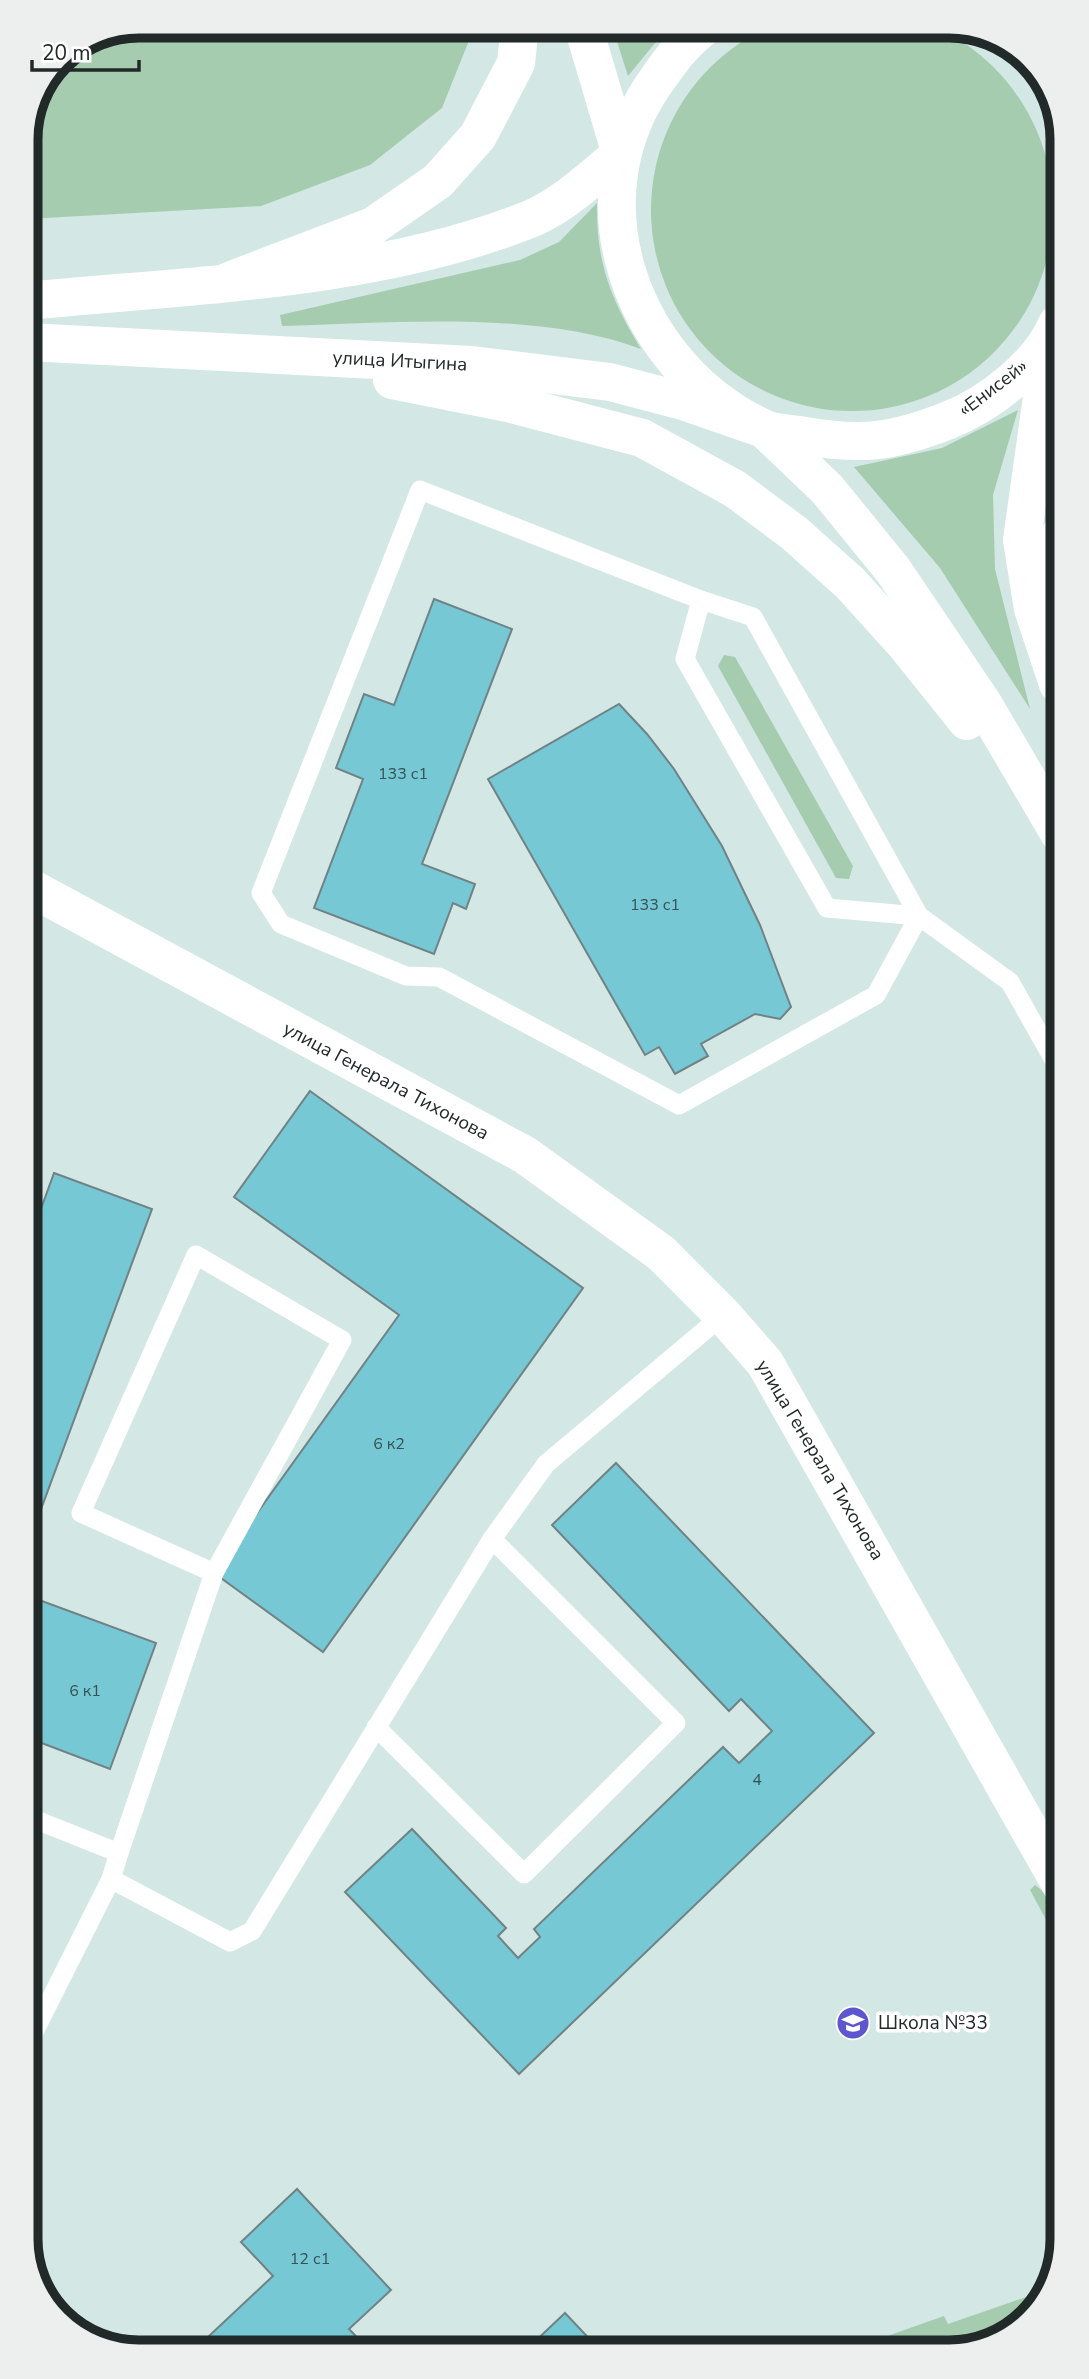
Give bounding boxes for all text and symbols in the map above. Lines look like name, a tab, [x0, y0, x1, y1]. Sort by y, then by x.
scale bar	[32, 28, 138, 72]
text: 20 m	[42, 39, 91, 67]
street label: улица Итыгина	[332, 344, 468, 378]
street label: «Енисей»	[953, 353, 1033, 423]
house number: 133 с1	[378, 763, 428, 785]
house number: 133 с1	[630, 894, 680, 916]
street label: улица Генерала Тихонова	[279, 1016, 493, 1146]
street label: улица Генерала Тихонова	[750, 1355, 890, 1565]
house number: 6 к2	[373, 1433, 405, 1455]
house number: 6 к1	[69, 1680, 101, 1702]
house number: 4	[752, 1769, 762, 1791]
school or university icon: Школа №33	[834, 2004, 872, 2042]
place label: Школа №33	[878, 2010, 988, 2036]
house number: 12 с1	[290, 2248, 330, 2270]

